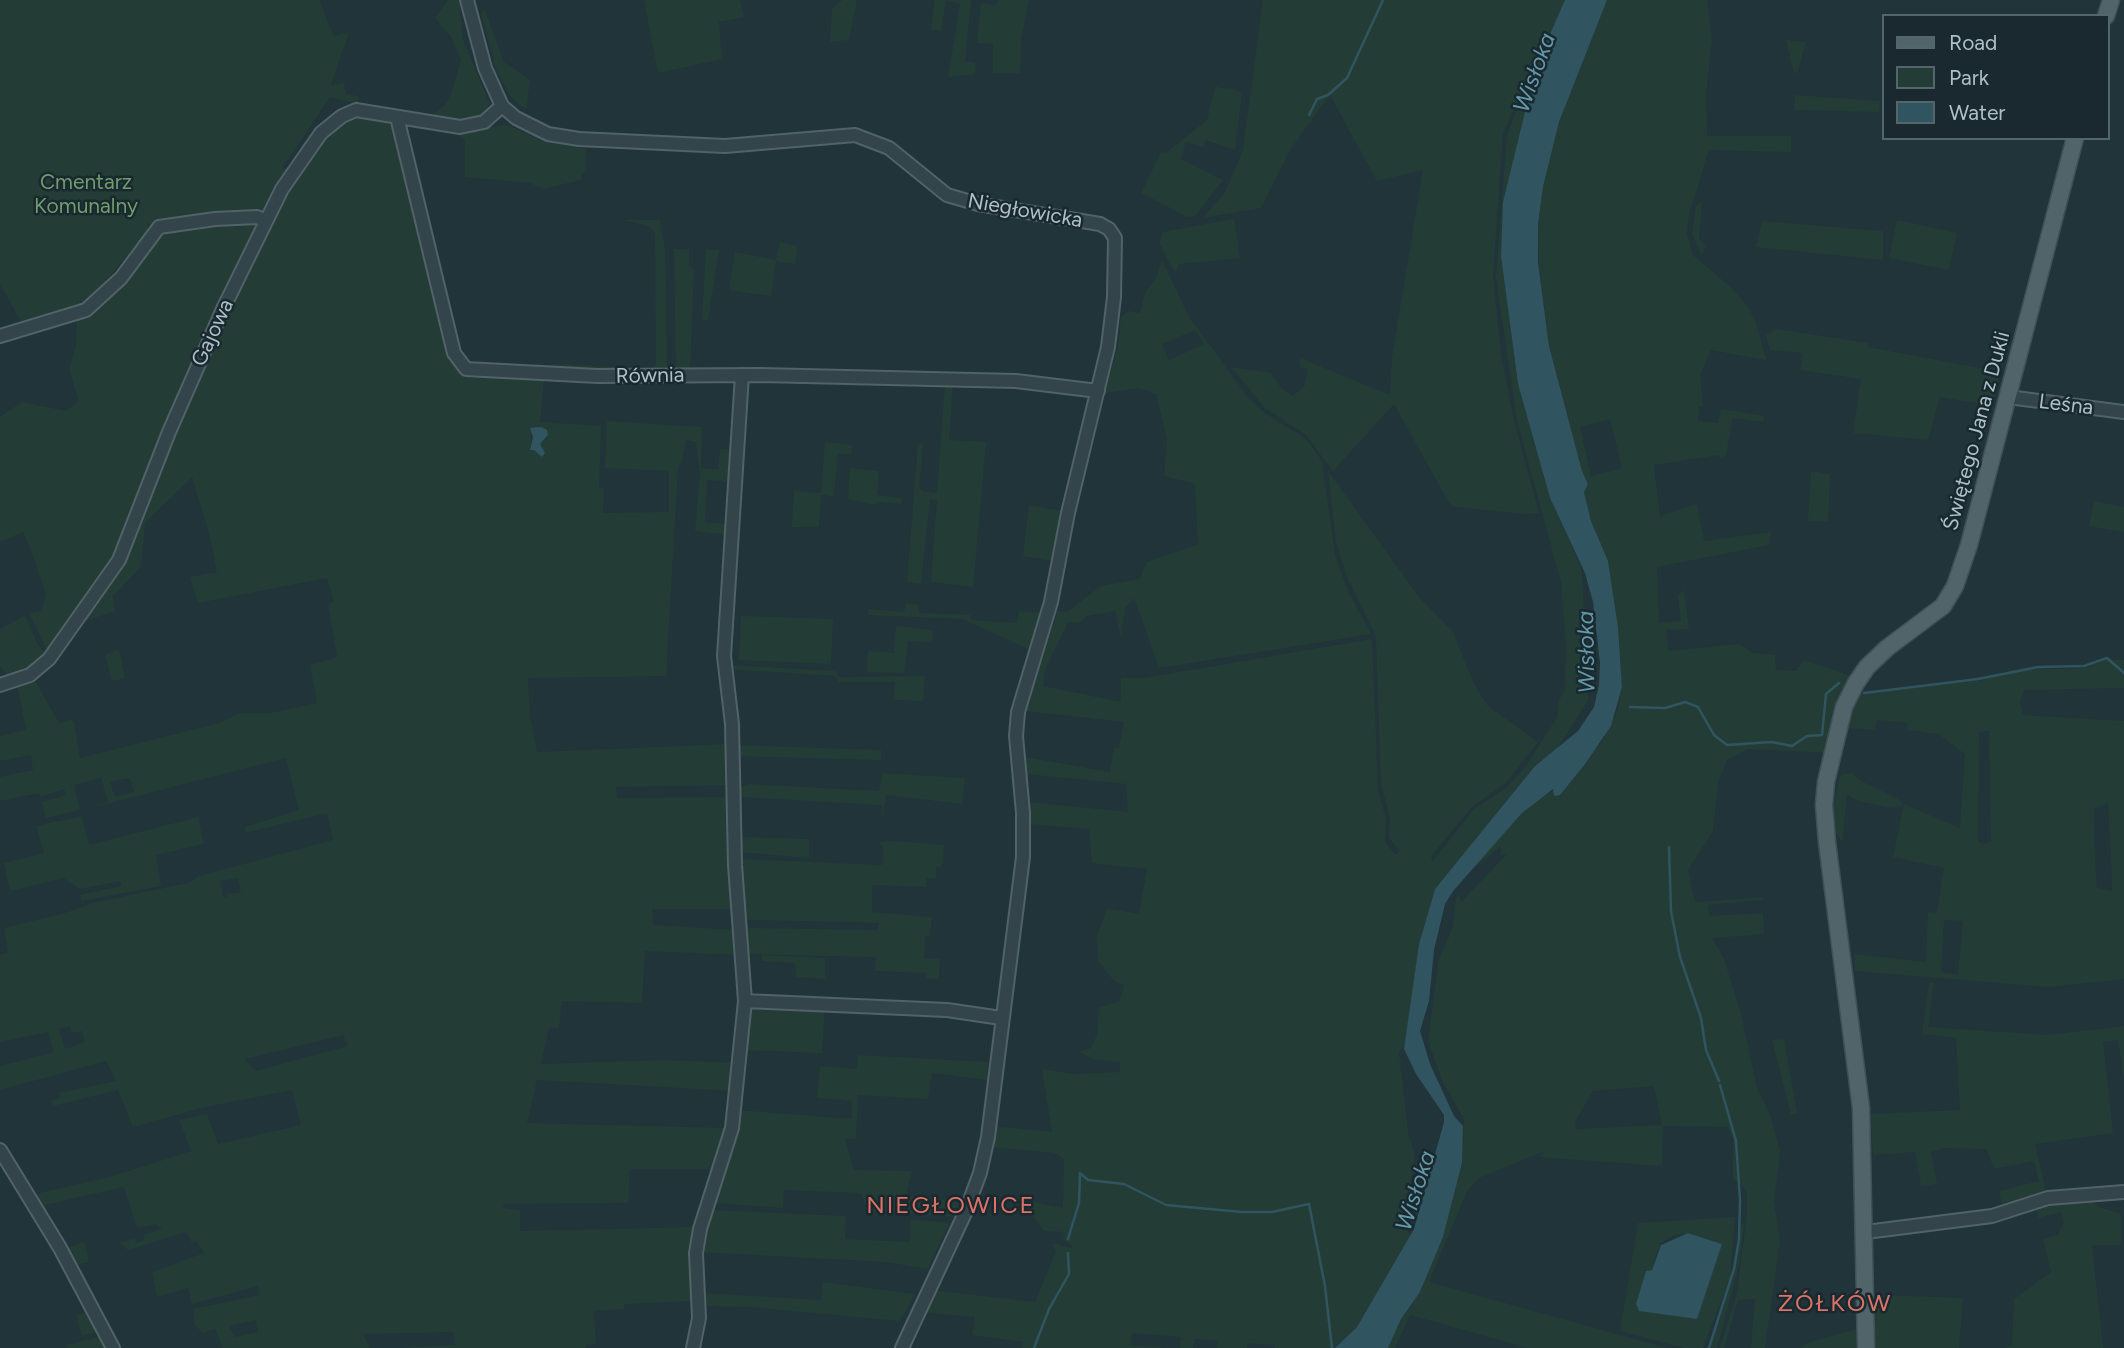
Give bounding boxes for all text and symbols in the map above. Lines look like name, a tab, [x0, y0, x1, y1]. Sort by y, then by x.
legend	[1882, 14, 2110, 140]
water label: Wisłoka	[1508, 30, 1562, 116]
text: Road	[1949, 30, 1997, 55]
text: Park	[1949, 65, 1989, 90]
text: Water	[1949, 100, 2005, 125]
park label: Cmentarz Komunalny	[34, 170, 138, 220]
street label: Niegłowicka	[966, 189, 1084, 233]
street label: Gajowa	[187, 295, 239, 371]
street label: Świętego Jana z Dukli	[1938, 329, 2016, 533]
street label: Równia	[615, 363, 685, 389]
street label: Leśna	[2037, 389, 2095, 421]
water label: Wisłoka	[1572, 611, 1602, 693]
water label: Wisłoka	[1390, 1148, 1442, 1234]
district label: NIEGŁOWICE	[868, 1192, 1034, 1220]
district label: ŻÓŁKÓW	[1778, 1290, 1892, 1318]

